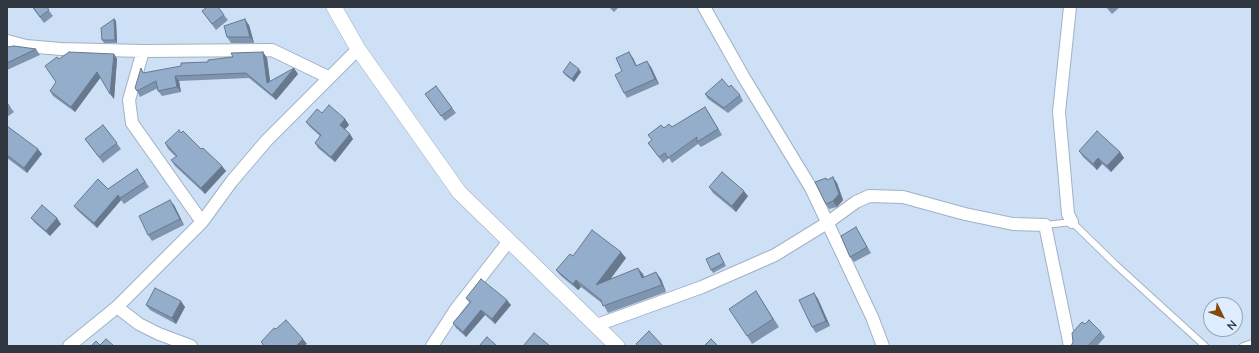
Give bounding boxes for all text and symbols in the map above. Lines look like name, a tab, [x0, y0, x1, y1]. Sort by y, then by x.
north arrow	[1203, 297, 1243, 337]
text: N	[1223, 317, 1240, 333]

